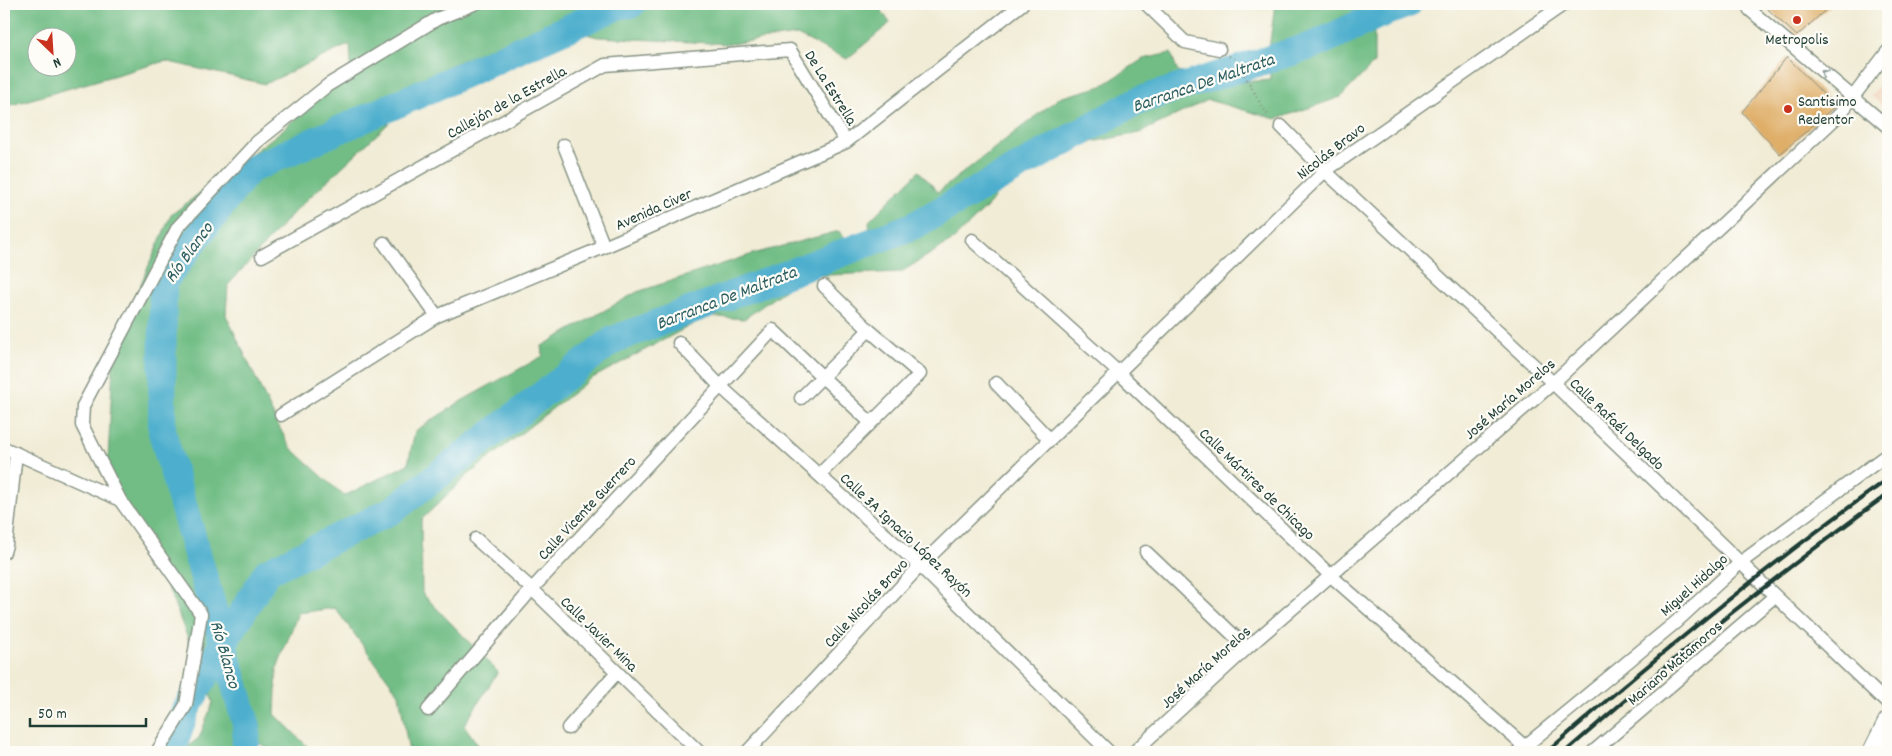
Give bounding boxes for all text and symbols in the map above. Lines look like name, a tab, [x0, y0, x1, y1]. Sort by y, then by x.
marker: Metropolis	[1791, 14, 1803, 26]
north arrow	[28, 28, 78, 78]
place label: Metropolis	[1765, 29, 1829, 52]
street label: De La Estrella	[798, 46, 862, 131]
water label: Barranca De Maltrata	[1130, 48, 1279, 120]
text: N	[49, 51, 64, 73]
street label: Callejón de la Estrella	[443, 61, 572, 146]
one-way arrow	[1821, 70, 1830, 79]
place label: Santisimo Redentor	[1798, 91, 1857, 132]
marker: Santisimo Redentor	[1782, 103, 1794, 115]
street label: Nicolás Bravo	[1292, 118, 1371, 186]
street label: Avenida Civer	[612, 183, 696, 237]
water label: Río Blanco	[160, 217, 221, 289]
water label: Barranca De Maltrata	[653, 261, 802, 338]
street label: José María Morelos	[1460, 354, 1562, 446]
street label: Calle Rafaél Delgado	[1563, 373, 1669, 476]
street label: Calle Mártires de Chicago	[1193, 423, 1320, 546]
street label: Calle Vicente Guerrero	[533, 451, 643, 566]
street label: Calle 3A Ignacio López Rayón	[834, 468, 977, 604]
street label: Miguel Hidalgo	[1655, 549, 1734, 623]
street label: Calle Nicolás Bravo	[819, 554, 914, 654]
street label: Calle Javier Mina	[554, 592, 643, 678]
street label: Mariano Matamoros	[1623, 616, 1729, 712]
water label: Río Blanco	[202, 618, 245, 692]
street label: José María Morelos	[1157, 621, 1257, 715]
scale bar	[30, 696, 146, 728]
text: 50 m	[38, 704, 67, 726]

